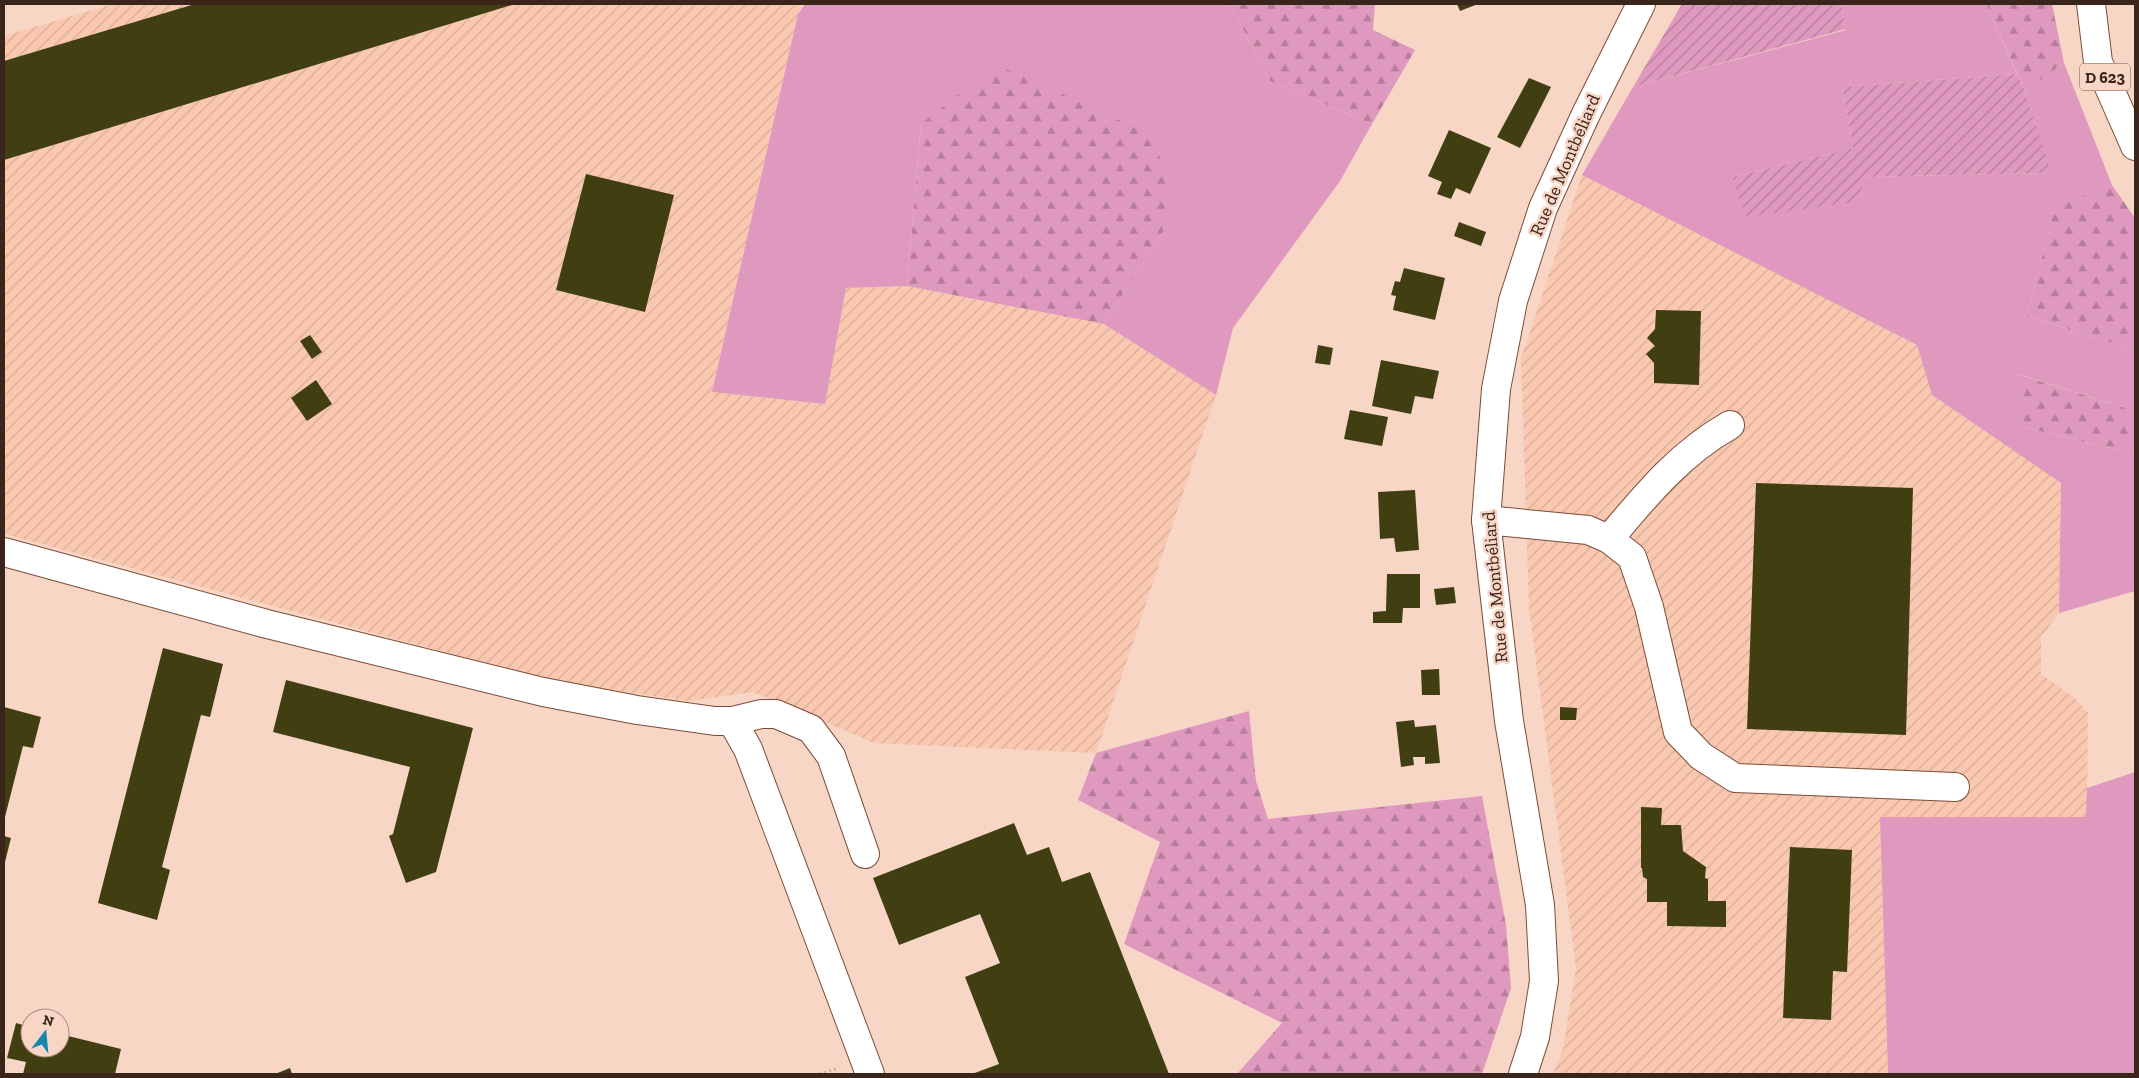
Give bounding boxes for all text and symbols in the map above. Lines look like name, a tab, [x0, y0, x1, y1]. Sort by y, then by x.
road number: D 623	[2080, 64, 2130, 90]
street label: Rue de Montbéliard	[1525, 91, 1605, 239]
street label: Rue de Montbéliard	[1477, 510, 1513, 664]
north arrow	[20, 1008, 70, 1058]
text: N	[41, 1011, 56, 1031]

